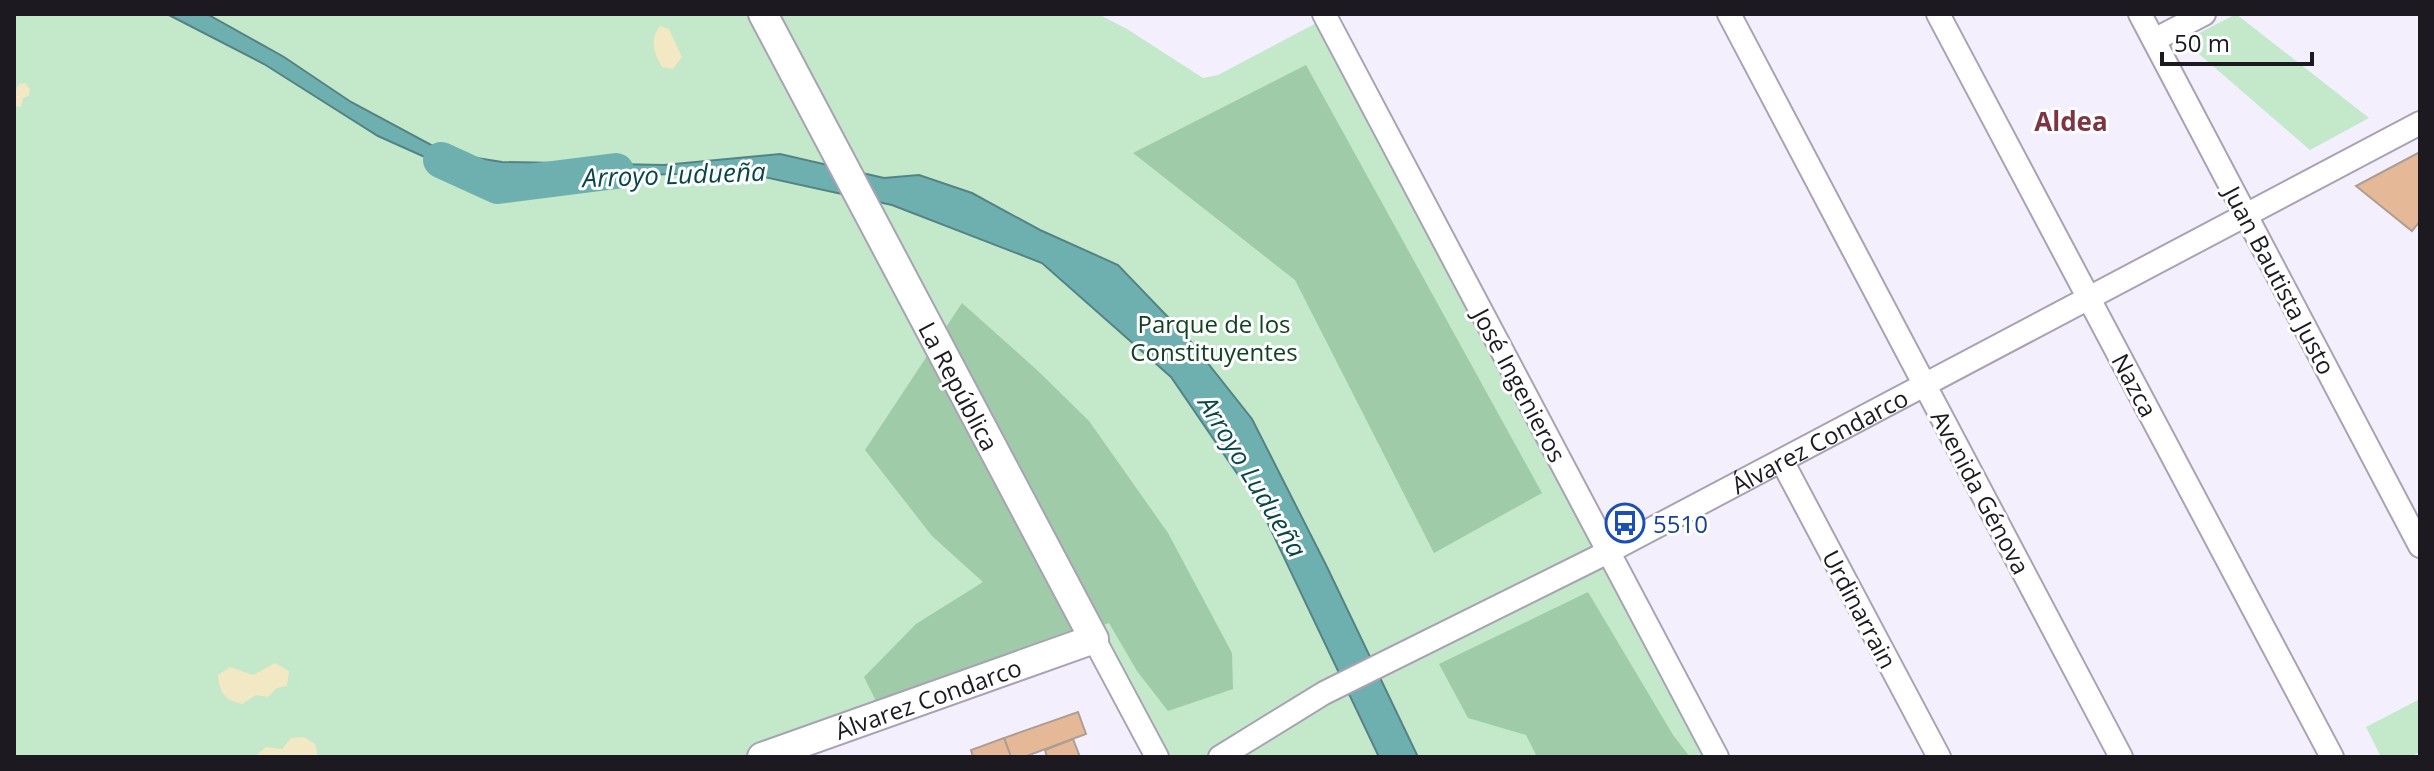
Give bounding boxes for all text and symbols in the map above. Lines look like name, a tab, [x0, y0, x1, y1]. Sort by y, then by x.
scale bar	[2162, 16, 2312, 66]
text: 50 m	[2174, 26, 2230, 59]
district label: Aldea	[2034, 103, 2108, 139]
water label: Arroyo Ludueña	[580, 153, 766, 195]
street label: Juan Bautista Justo	[2215, 178, 2344, 380]
street label: José Ingenieros	[1465, 300, 1574, 468]
park label: Parque de los Constituyentes	[1130, 307, 1298, 368]
street label: La República	[911, 316, 1007, 456]
street label: Nazca	[2105, 347, 2165, 423]
street label: Álvarez Condarco	[1725, 380, 1913, 501]
water label: Arroyo Ludueña	[1189, 386, 1316, 564]
street label: Avenida Génova	[1924, 404, 2038, 580]
bus stop icon: 5510	[1604, 502, 1646, 544]
place label: 5510	[1653, 507, 1708, 540]
street label: Urdinarrain	[1815, 544, 1905, 674]
street label: Álvarez Condarco	[830, 650, 1025, 746]

